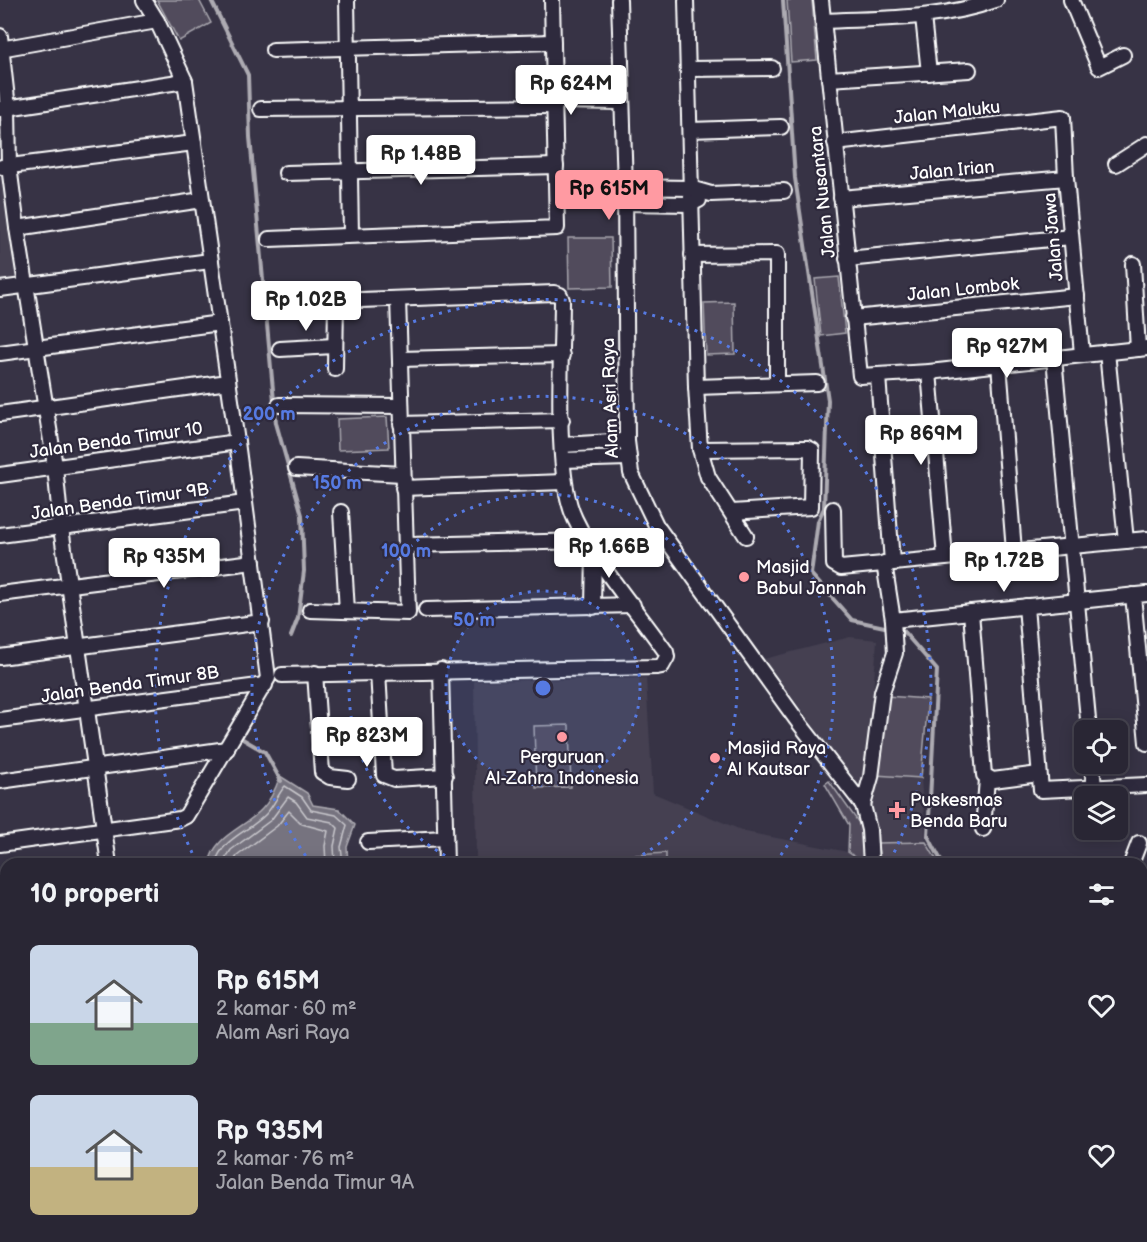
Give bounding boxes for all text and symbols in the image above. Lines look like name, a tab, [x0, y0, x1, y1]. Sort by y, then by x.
pin: Rp 624M	[516, 65, 626, 116]
text: Rp 624M	[530, 72, 612, 96]
street label: Jalan Maluku	[893, 96, 1001, 129]
street label: Jalan Nusantara	[805, 125, 840, 259]
pin: Rp 1.48B	[359, 135, 483, 186]
text: Rp 1.48B	[380, 142, 462, 166]
street label: Jalan Irian	[909, 156, 995, 185]
pin: Rp 615M	[554, 170, 664, 221]
text: Rp 615M	[569, 177, 649, 201]
street label: Jalan Jawa	[1039, 192, 1068, 282]
street label: Jalan Lombok	[906, 273, 1020, 306]
pin: Rp 1.02B	[244, 281, 368, 332]
text: Rp 1.02B	[265, 288, 347, 312]
pin: Rp 927M	[952, 328, 1062, 379]
text: Rp 927M	[966, 335, 1048, 359]
street label: Alam Asri Raya	[598, 337, 623, 459]
text: 200 m	[242, 404, 296, 425]
pin: Rp 869M	[866, 415, 976, 466]
street label: Jalan Benda Timur 10	[28, 418, 204, 463]
text: Rp 869M	[879, 422, 963, 446]
text: 150 m	[312, 473, 362, 494]
street label: Jalan Benda Timur 9B	[30, 479, 210, 524]
pin: Rp 1.66B	[547, 528, 671, 579]
text: Rp 1.66B	[568, 535, 650, 559]
pin: Rp 935M	[109, 538, 219, 589]
text: 100 m	[381, 541, 431, 562]
pin: Rp 1.72B	[942, 542, 1066, 593]
text: Rp 935M	[123, 545, 205, 569]
text: Rp 1.72B	[964, 549, 1044, 573]
place label: Masjid Babul Jannah	[756, 557, 866, 599]
marker: Masjid Babul Jannah	[737, 570, 751, 584]
text: 50 m	[453, 610, 495, 631]
street label: Jalan Benda Timur 8B	[40, 662, 220, 707]
centre of rings	[533, 678, 553, 698]
pin: Rp 823M	[312, 717, 422, 768]
map controls	[1074, 720, 1128, 840]
button: locate	[1074, 720, 1128, 774]
text: Rp 823M	[326, 724, 409, 748]
marker: Perguruan Al-Zahra Indonesia	[555, 730, 569, 744]
place label: Masjid Raya Al Kautsar	[727, 738, 826, 780]
place label: Perguruan Al-Zahra Indonesia	[485, 747, 639, 789]
marker: Masjid Raya Al Kautsar	[708, 751, 722, 765]
button: layers	[1074, 786, 1128, 840]
place label: Puskesmas Benda Baru	[910, 790, 1008, 832]
marker: Puskesmas Benda Baru	[888, 801, 906, 819]
icon: filters	[1085, 878, 1118, 911]
text: 10 properti	[30, 879, 159, 910]
text: Rp 615M	[216, 966, 320, 997]
icon: home	[78, 969, 150, 1041]
icon: heart	[1085, 989, 1118, 1022]
text: 2 kamar · 60 m²	[216, 997, 357, 1021]
text: Alam Asri Raya	[216, 1021, 350, 1045]
text: Rp 935M	[216, 1116, 324, 1147]
icon: home	[78, 1119, 150, 1191]
icon: heart	[1085, 1139, 1118, 1172]
text: 2 kamar · 76 m²	[216, 1147, 354, 1171]
text: Jalan Benda Timur 9A	[216, 1171, 414, 1195]

